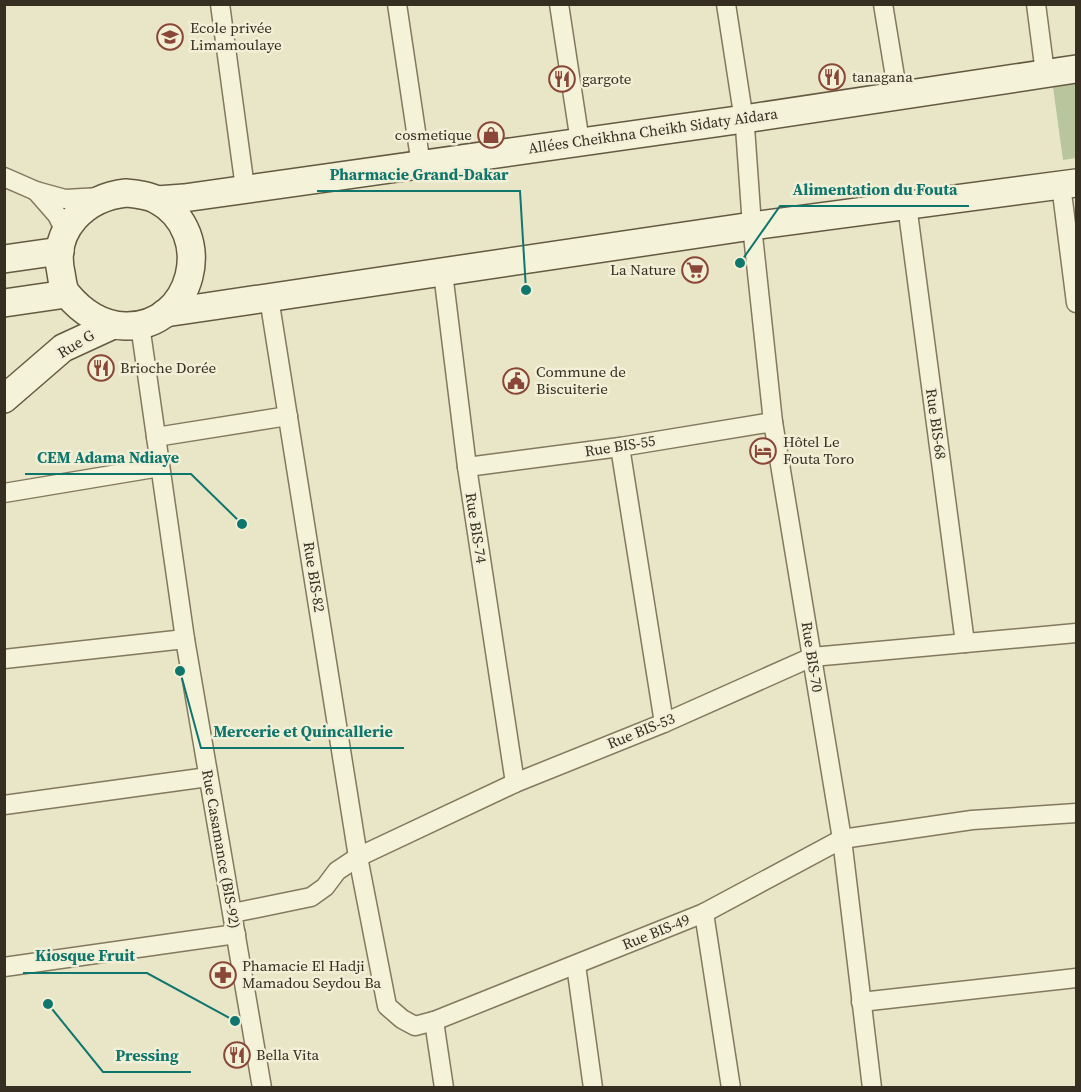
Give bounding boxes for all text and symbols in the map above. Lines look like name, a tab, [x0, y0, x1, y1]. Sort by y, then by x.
place label: Ecole privée Limamoulaye	[190, 17, 282, 55]
school or university icon: Ecole privée Limamoulaye	[155, 22, 185, 52]
restaurant icon: tanagana	[817, 62, 847, 92]
restaurant icon: gargote	[547, 64, 577, 94]
place label: tanagana	[852, 66, 913, 87]
place label: gargote	[582, 68, 632, 89]
street label: Allées Cheikhna Cheikh Sidaty Aîdara	[527, 103, 779, 158]
shop icon: cosmetique	[476, 120, 506, 150]
place label: cosmetique	[395, 124, 472, 145]
callout: Pharmacie Grand-Dakar	[317, 157, 520, 191]
text: Pharmacie Grand-Dakar	[329, 163, 509, 185]
callout: Alimentation du Fouta	[780, 172, 969, 206]
text: Alimentation du Fouta	[793, 178, 958, 200]
supermarket icon: La Nature	[680, 255, 710, 285]
place label: La Nature	[610, 259, 676, 280]
street label: Rue G	[53, 324, 98, 363]
restaurant icon: Brioche Dorée	[86, 353, 116, 383]
place label: Brioche Dorée	[120, 357, 217, 378]
place label: Commune de Biscuiterie	[536, 361, 626, 399]
public building icon: Commune de Biscuiterie	[501, 366, 531, 396]
street label: Rue BIS-68	[921, 387, 952, 461]
street label: Rue BIS-55	[583, 430, 657, 461]
place label: Hôtel Le Fouta Toro	[783, 431, 854, 469]
hotel icon: Hôtel Le Fouta Toro	[748, 436, 778, 466]
callout: CEM Adama Ndiaye	[25, 440, 191, 474]
text: CEM Adama Ndiaye	[37, 446, 179, 468]
street label: Rue BIS-74	[461, 491, 493, 565]
street label: Rue BIS-82	[299, 540, 330, 614]
street label: Rue BIS-70	[797, 620, 828, 694]
street label: Rue BIS-53	[604, 707, 678, 754]
callout: Mercerie et Quincallerie	[201, 714, 404, 748]
text: Mercerie et Quincallerie	[213, 720, 393, 742]
street label: Rue Casamance (BIS-92)	[197, 768, 246, 930]
street label: Rue BIS-49	[619, 908, 693, 955]
callout: Kiosque Fruit	[23, 939, 147, 973]
text: Kiosque Fruit	[35, 944, 135, 966]
place label: Phamacie El Hadji Mamadou Seydou Ba	[242, 955, 382, 993]
pharmacy icon: Phamacie El Hadji Mamadou Seydou Ba	[208, 960, 238, 990]
callout: Pressing	[103, 1038, 191, 1072]
restaurant icon: Bella Vita	[222, 1040, 252, 1070]
text: Pressing	[115, 1044, 179, 1066]
place label: Bella Vita	[256, 1044, 319, 1065]

